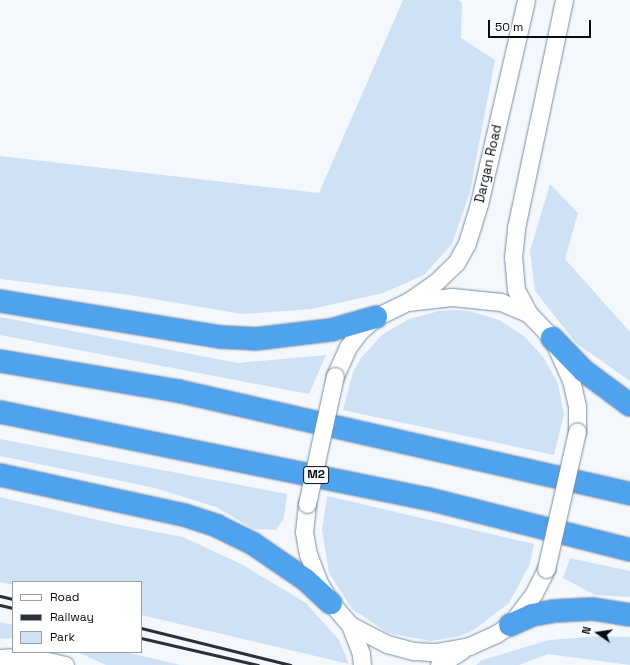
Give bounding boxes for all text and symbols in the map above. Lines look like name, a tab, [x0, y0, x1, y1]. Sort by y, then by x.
scale bar	[490, 12, 593, 38]
text: 50 m	[495, 19, 523, 35]
street label: Dargan Road	[472, 123, 506, 205]
road number: M2	[303, 465, 329, 485]
legend	[12, 581, 142, 653]
text: Road	[50, 589, 79, 605]
text: Railway	[50, 609, 94, 625]
north arrow	[578, 613, 618, 653]
text: N	[579, 625, 594, 635]
text: Park	[50, 629, 75, 645]

